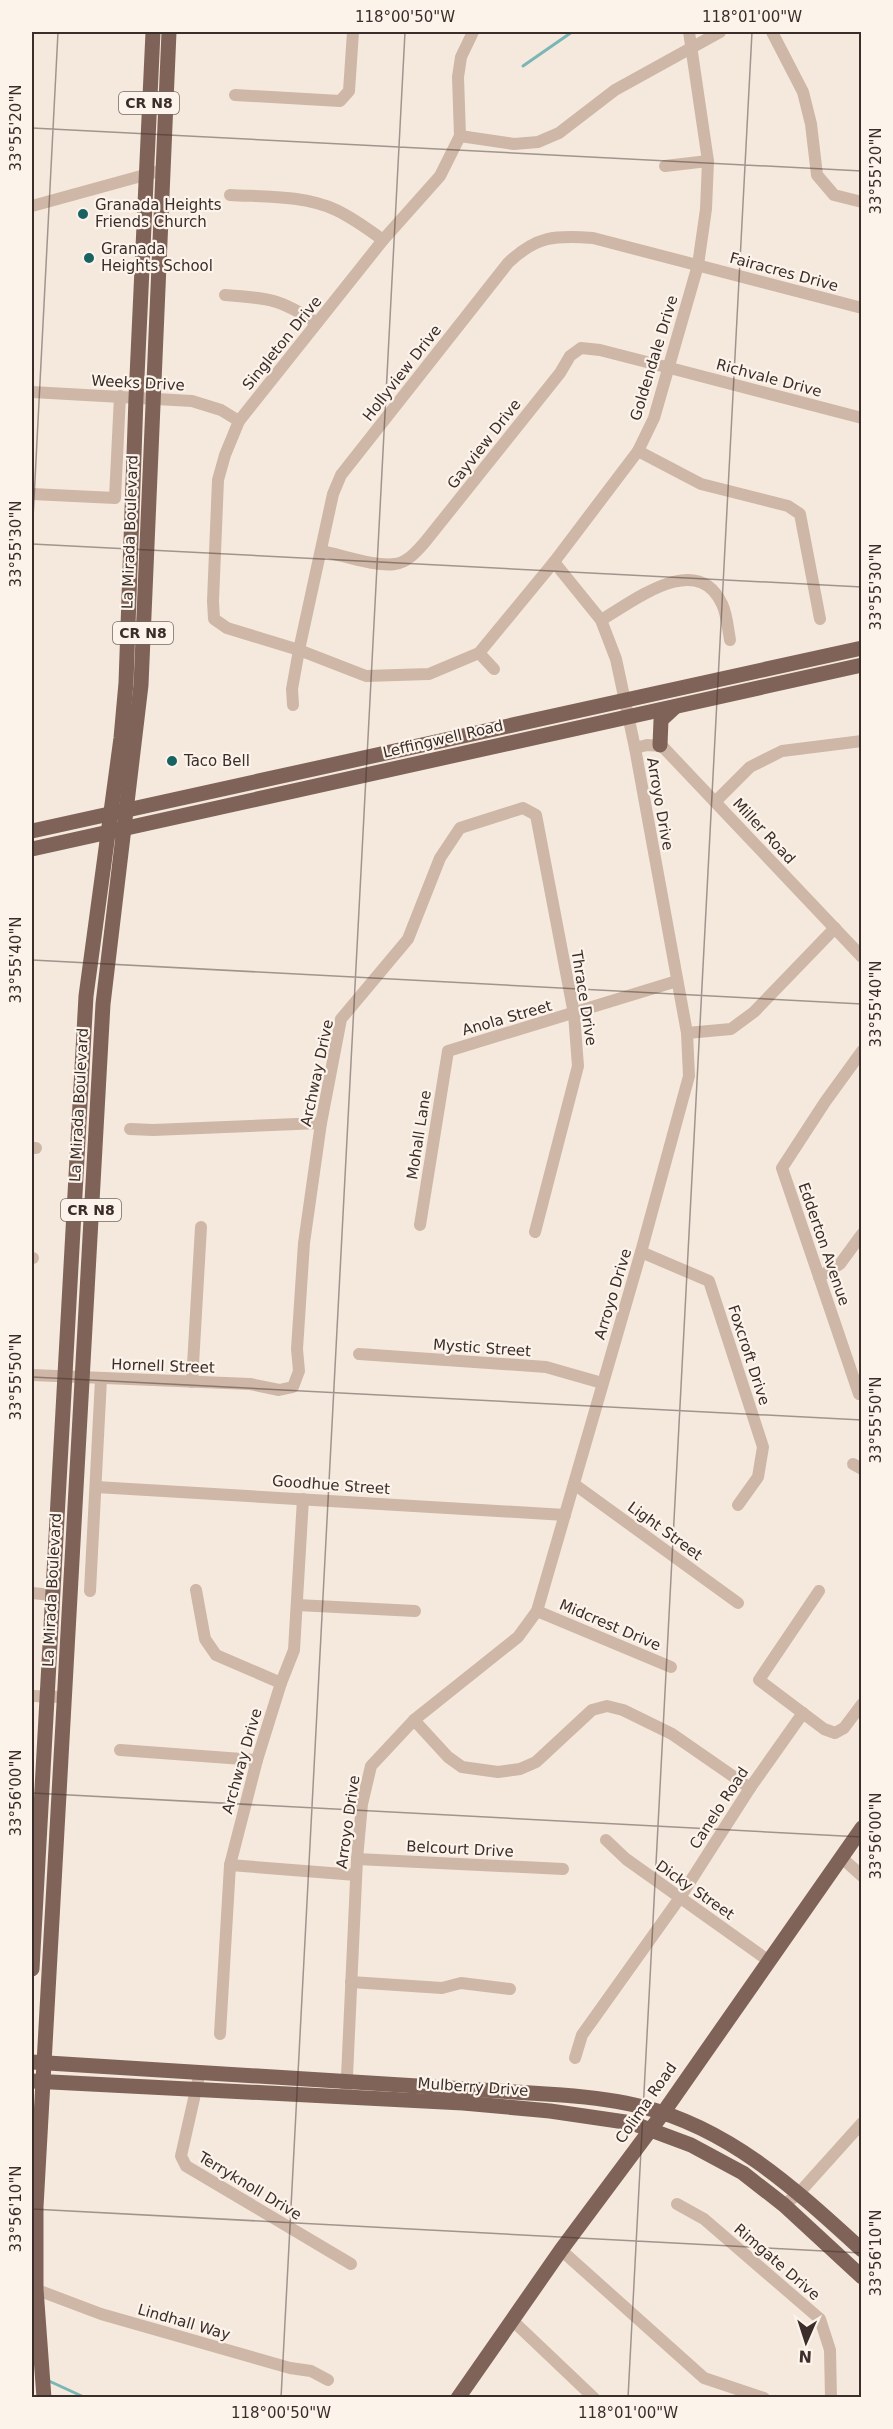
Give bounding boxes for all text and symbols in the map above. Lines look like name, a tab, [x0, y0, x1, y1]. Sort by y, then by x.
text: 118°00'50"W	[355, 8, 455, 26]
text: 118°01'00"W	[702, 8, 802, 26]
text: 33°55'20"N	[7, 84, 25, 172]
road number: CR N8	[119, 92, 179, 114]
text: 33°55'20"N	[867, 127, 885, 215]
place label: Granada Heights Friends Church	[95, 196, 222, 231]
marker: Granada Heights Friends Church	[76, 207, 90, 221]
place label: Granada Heights School	[101, 240, 213, 275]
street label: Fairacres Drive	[728, 249, 840, 295]
marker: Granada Heights School	[82, 251, 96, 265]
street label: Singleton Drive	[239, 292, 325, 394]
street label: Goldendale Drive	[626, 293, 682, 423]
street label: Hollyview Drive	[359, 321, 445, 425]
street label: Richvale Drive	[714, 355, 824, 401]
street label: Weeks Drive	[91, 372, 185, 394]
street label: Gayview Drive	[443, 396, 525, 492]
street label: La Mirada Boulevard	[118, 455, 142, 609]
text: 33°55'30"N	[7, 500, 25, 588]
text: 33°55'30"N	[867, 543, 885, 631]
road number: CR N8	[113, 622, 173, 644]
street label: Leffingwell Road	[381, 716, 505, 762]
place label: Taco Bell	[183, 752, 250, 770]
marker: Taco Bell	[165, 754, 179, 768]
street label: Arroyo Drive	[643, 756, 677, 852]
street label: Miller Road	[729, 794, 799, 868]
text: 33°55'40"N	[7, 916, 25, 1004]
street label: Thrace Drive	[567, 948, 600, 1047]
text: 33°55'40"N	[867, 960, 885, 1048]
street label: Anola Street	[460, 997, 554, 1039]
street label: Archway Drive	[297, 1018, 337, 1128]
street label: La Mirada Boulevard	[66, 1028, 92, 1182]
street label: Mohall Lane	[403, 1089, 435, 1181]
street label: Edderton Avenue	[794, 1180, 854, 1308]
road number: CR N8	[61, 1199, 121, 1221]
street label: Arroyo Drive	[591, 1246, 635, 1342]
street label: Foxcroft Drive	[724, 1303, 774, 1407]
text: 33°55'50"N	[7, 1333, 25, 1421]
street label: Mystic Street	[432, 1336, 532, 1360]
street label: Hornell Street	[111, 1355, 215, 1377]
text: 33°55'50"N	[867, 1376, 885, 1464]
street label: Goodhue Street	[271, 1472, 391, 1498]
street label: Light Street	[624, 1498, 706, 1564]
street label: La Mirada Boulevard	[39, 1513, 65, 1667]
street label: Midcrest Drive	[557, 1596, 663, 1654]
street label: Archway Drive	[218, 1706, 266, 1816]
text: 33°56'00"N	[7, 1749, 25, 1837]
street label: Canelo Road	[686, 1764, 752, 1852]
street label: Arroyo Drive	[333, 1774, 363, 1870]
text: 33°56'00"N	[867, 1792, 885, 1880]
street label: Belcourt Drive	[406, 1837, 514, 1861]
street label: Dicky Street	[652, 1856, 738, 1924]
street label: Colima Road	[612, 2059, 680, 2147]
street label: Mulberry Drive	[417, 2074, 529, 2100]
street label: Terryknoll Drive	[194, 2148, 305, 2224]
text: 33°56'10"N	[7, 2165, 25, 2253]
text: 33°56'10"N	[867, 2209, 885, 2297]
street label: Rimgate Drive	[730, 2220, 824, 2304]
street label: Lindhall Way	[136, 2300, 232, 2344]
north arrow	[776, 2312, 836, 2372]
text: N	[798, 2347, 812, 2366]
text: 118°00'50"W	[231, 2404, 331, 2422]
text: 118°01'00"W	[578, 2404, 678, 2422]

